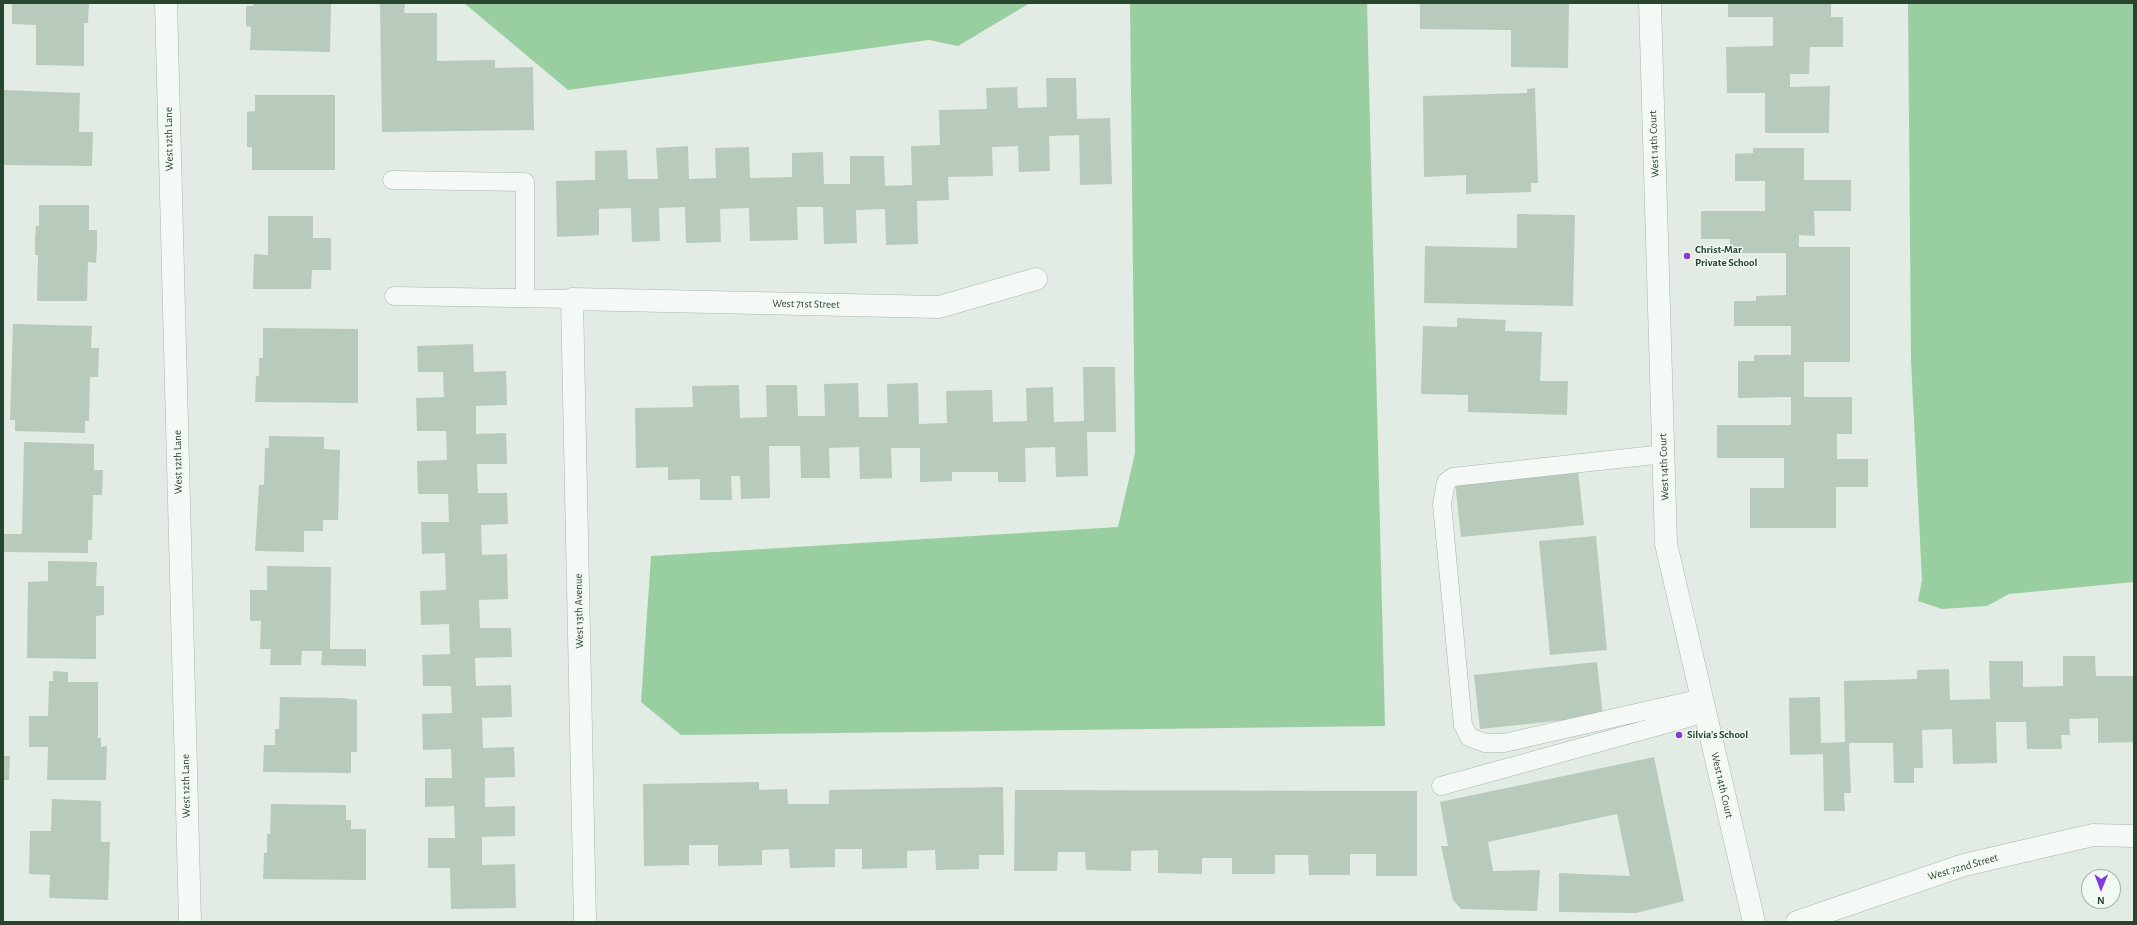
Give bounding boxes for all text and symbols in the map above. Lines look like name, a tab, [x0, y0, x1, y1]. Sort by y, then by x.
street label: West 12th Lane	[162, 107, 176, 171]
street label: West 14th Court	[1646, 110, 1662, 178]
place label: Christ-Mar Private School	[1695, 243, 1757, 269]
marker: Christ-Mar Private School	[1682, 251, 1692, 261]
street label: West 71st Street	[772, 297, 840, 311]
street label: West 12th Lane	[171, 430, 185, 494]
street label: West 14th Court	[1656, 433, 1672, 501]
street label: West 13th Avenue	[572, 573, 586, 649]
place label: Silvia's School	[1687, 728, 1748, 742]
marker: Silvia's School	[1674, 730, 1684, 740]
street label: West 14th Court	[1708, 751, 1736, 819]
street label: West 12th Lane	[179, 754, 193, 818]
street label: West 72nd Street	[1926, 851, 2000, 883]
north arrow	[2081, 869, 2121, 909]
text: N	[2097, 895, 2105, 906]

